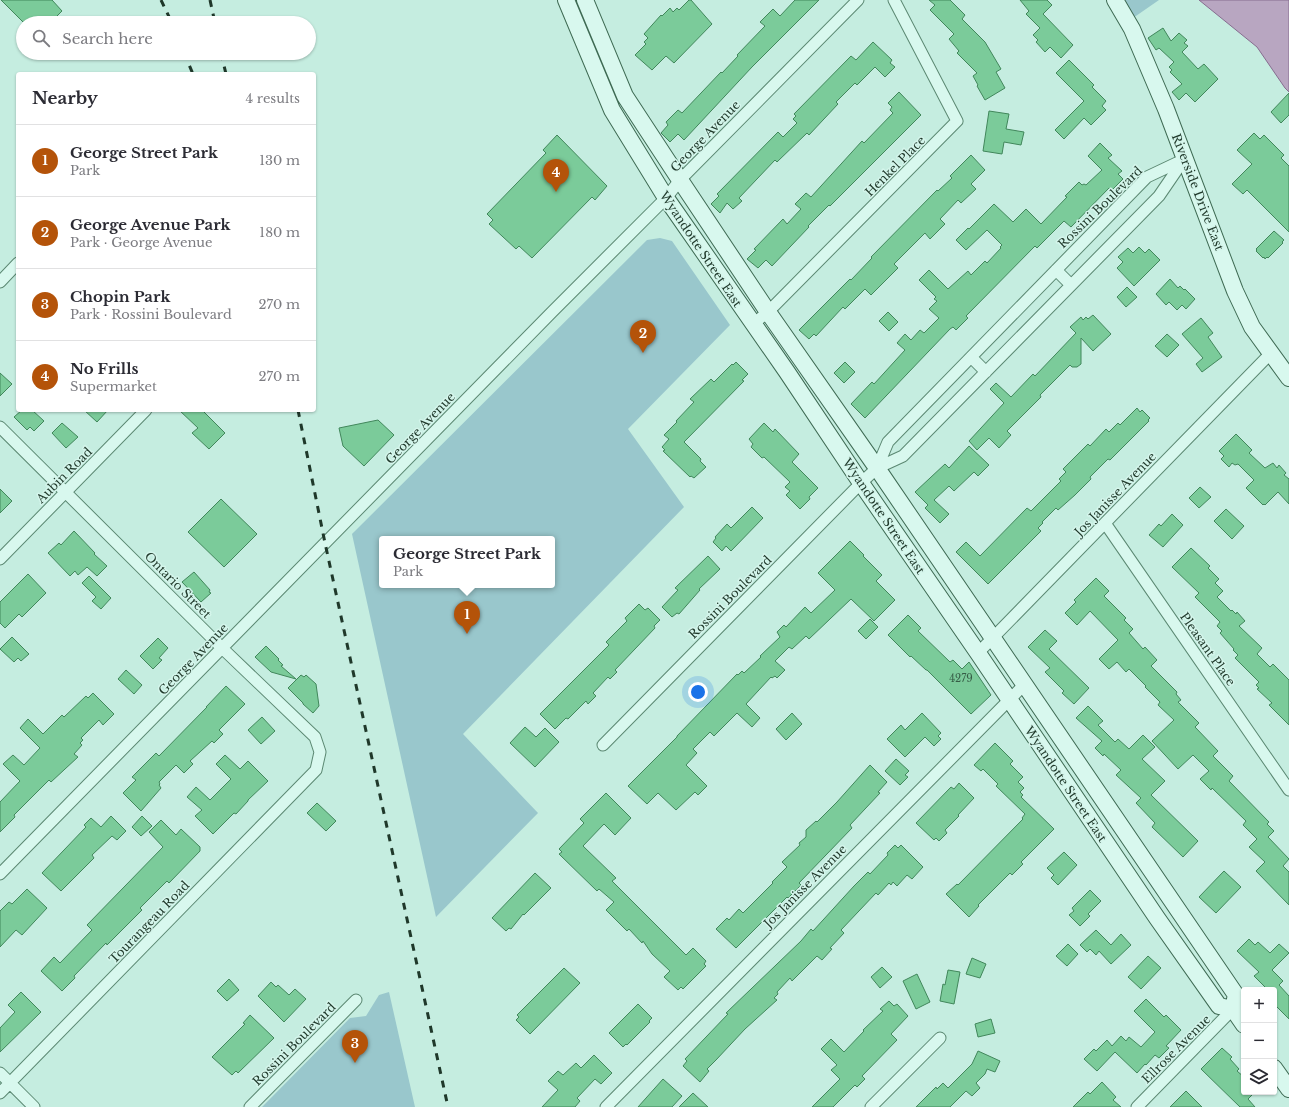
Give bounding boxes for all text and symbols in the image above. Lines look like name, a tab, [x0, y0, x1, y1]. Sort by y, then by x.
search box	[16, 16, 316, 60]
icon: search	[30, 27, 52, 49]
text: Search here	[62, 29, 153, 48]
text: Nearby	[32, 88, 98, 109]
text: 4 results	[246, 90, 300, 107]
street label: George Avenue	[667, 97, 743, 175]
street label: Riverside Drive East	[1169, 131, 1227, 253]
street label: Henkel Place	[862, 133, 928, 199]
text: George Street Park	[70, 143, 218, 162]
text: 1	[42, 152, 48, 169]
text: 130 m	[259, 152, 300, 169]
pin: 4	[543, 159, 569, 192]
text: Park	[70, 162, 100, 179]
street label: Rossini Boulevard	[1055, 163, 1145, 251]
street label: Wyandotte Street East	[656, 187, 746, 310]
text: George Avenue Park	[70, 215, 231, 234]
text: 2	[41, 224, 49, 241]
text: 180 m	[259, 224, 300, 241]
text: Park · George Avenue	[70, 234, 213, 251]
text: Chopin Park	[70, 287, 170, 306]
text: 3	[41, 296, 49, 313]
text: 270 m	[259, 296, 300, 313]
text: Park · Rossini Boulevard	[70, 306, 232, 323]
pin: 2	[630, 320, 656, 353]
text: No Frills	[70, 359, 138, 378]
text: 4	[41, 368, 49, 385]
text: 270 m	[259, 368, 300, 385]
text: Supermarket	[70, 378, 157, 395]
street label: George Avenue	[382, 389, 458, 467]
street label: Aubin Road	[32, 444, 95, 507]
street label: Jos Janisse Avenue	[1070, 449, 1159, 541]
street label: Wyandotte Street East	[839, 454, 929, 577]
popup	[379, 536, 555, 588]
text: George Street Park	[393, 544, 541, 563]
street label: Ontario Street	[142, 549, 215, 622]
street label: Rossini Boulevard	[685, 552, 775, 642]
text: Park	[393, 563, 423, 580]
pin: 1	[454, 601, 480, 634]
street label: Pleasant Place	[1177, 609, 1239, 689]
street label: George Avenue	[155, 620, 231, 698]
house number: 4279	[949, 672, 973, 685]
your location	[688, 682, 708, 702]
street label: Wyandotte Street East	[1021, 722, 1111, 845]
street label: Jos Janisse Avenue	[759, 841, 850, 932]
street label: Tourangeau Road	[106, 878, 192, 966]
map controls	[1241, 987, 1277, 1095]
button: +	[1241, 987, 1277, 1023]
street label: Rossini Boulevard	[249, 999, 339, 1089]
street label: Ellrose Avenue	[1139, 1011, 1214, 1086]
button: −	[1241, 1023, 1277, 1059]
pin: 3	[342, 1030, 368, 1063]
button: layers	[1241, 1059, 1277, 1095]

